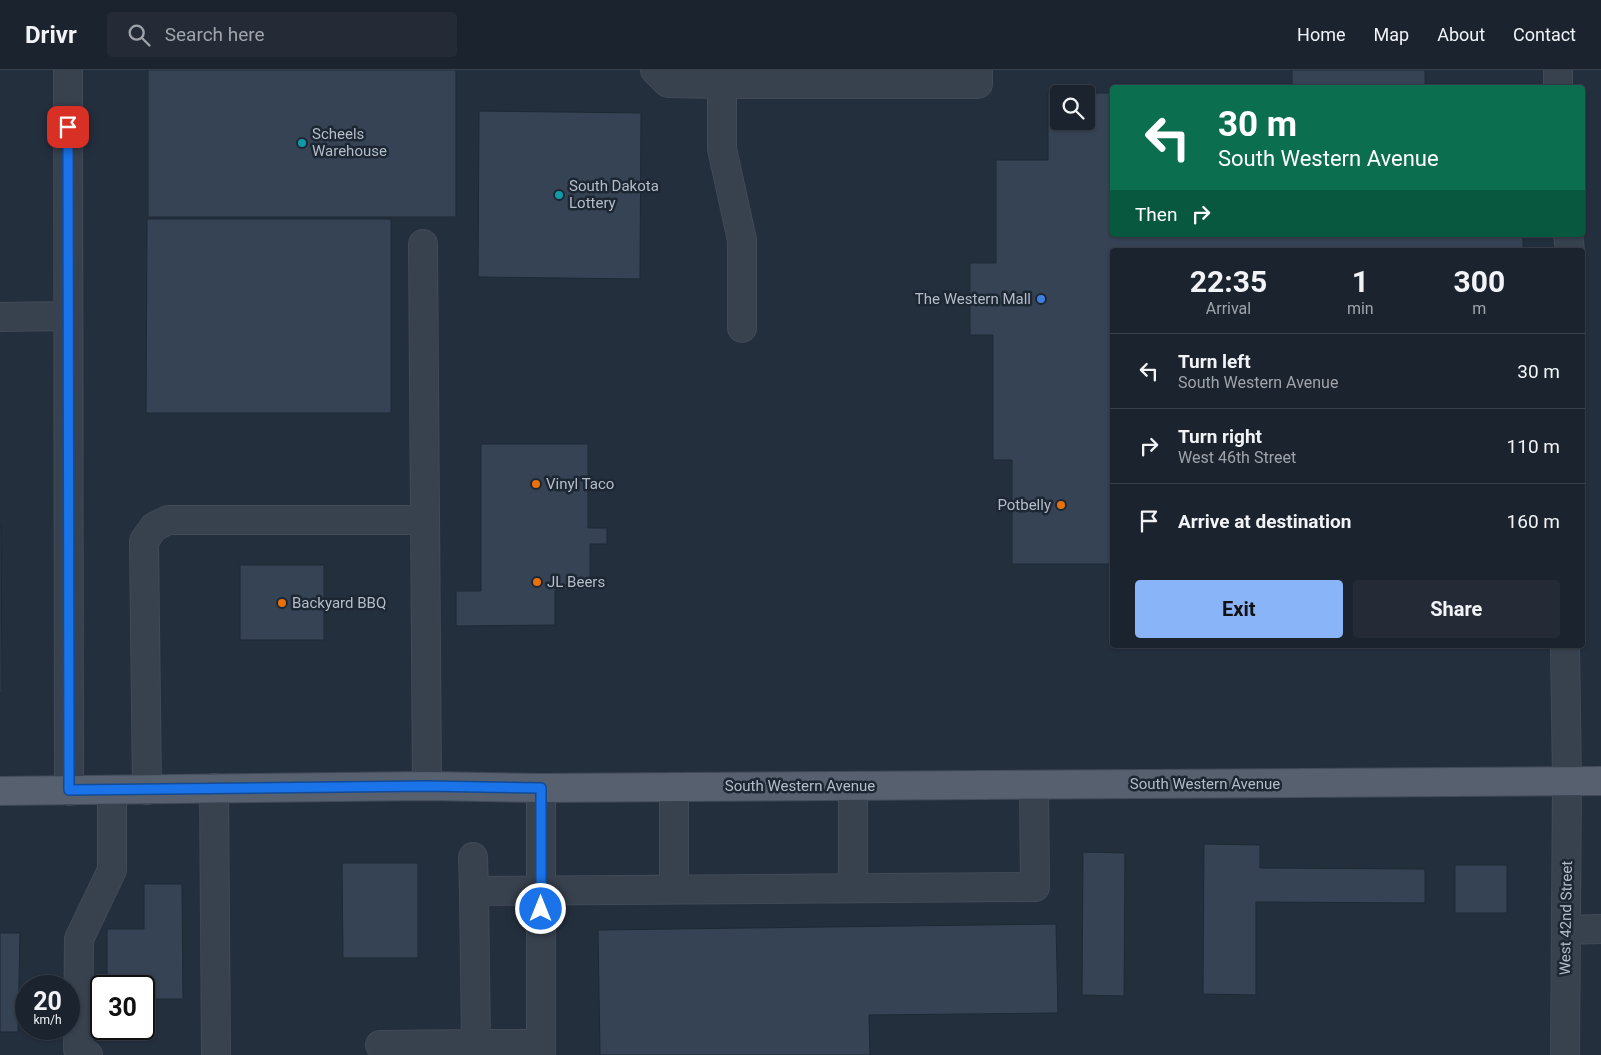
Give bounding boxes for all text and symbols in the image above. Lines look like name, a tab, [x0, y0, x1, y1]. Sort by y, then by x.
search box	[107, 12, 457, 57]
text: Drivr	[25, 21, 77, 49]
icon: search	[125, 21, 153, 49]
text: Search here	[165, 23, 265, 46]
text: Home	[1297, 24, 1346, 45]
text: Map	[1374, 24, 1409, 45]
text: About	[1437, 24, 1485, 45]
text: Contact	[1513, 24, 1576, 45]
map controls	[1050, 85, 1095, 130]
button: search	[1050, 85, 1095, 130]
text: 30 m	[1218, 104, 1297, 145]
icon: left	[1135, 105, 1200, 170]
pin	[47, 106, 89, 148]
icon: arrive	[54, 113, 82, 141]
place label: Scheels Warehouse	[312, 125, 387, 160]
marker: Scheels Warehouse	[296, 137, 308, 149]
text: South Western Avenue	[1218, 146, 1439, 171]
place label: South Dakota Lottery	[569, 177, 659, 212]
marker: South Dakota Lottery	[553, 189, 565, 201]
icon: right	[1187, 200, 1215, 228]
text: Then	[1135, 203, 1177, 226]
text: 22:35	[1190, 264, 1267, 299]
text: 1	[1352, 264, 1369, 299]
text: 300	[1454, 264, 1505, 299]
place label: The Western Mall	[915, 290, 1031, 308]
marker: The Western Mall	[1035, 293, 1047, 305]
text: Arrival	[1206, 299, 1251, 318]
text: min	[1347, 299, 1374, 318]
text: m	[1472, 299, 1486, 318]
text: Turn left	[1178, 350, 1251, 373]
icon: left	[1135, 357, 1163, 385]
text: 30 m	[1517, 360, 1560, 383]
text: South Western Avenue	[1178, 373, 1338, 392]
text: Turn right	[1178, 425, 1262, 448]
icon: right	[1135, 432, 1163, 460]
text: 110 m	[1507, 435, 1560, 458]
text: West 46th Street	[1178, 448, 1296, 467]
place label: Vinyl Taco	[546, 475, 614, 493]
marker: Vinyl Taco	[530, 478, 542, 490]
place label: Potbelly	[997, 496, 1051, 514]
marker: Potbelly	[1055, 499, 1067, 511]
icon: arrive	[1135, 507, 1163, 535]
text: Arrive at destination	[1178, 510, 1351, 533]
text: 160 m	[1507, 510, 1560, 533]
place label: JL Beers	[547, 573, 605, 591]
marker: JL Beers	[531, 576, 543, 588]
button: Exit	[1135, 580, 1343, 638]
button: Share	[1353, 580, 1560, 638]
place label: Backyard BBQ	[292, 594, 386, 612]
marker: Backyard BBQ	[276, 597, 288, 609]
street label: South Western Avenue	[1130, 775, 1280, 793]
street label: South Western Avenue	[725, 777, 875, 795]
street label: West 42nd Street	[1556, 861, 1576, 975]
position arrow	[514, 882, 566, 934]
speed limit sign: 30	[90, 975, 155, 1040]
text: 20	[33, 987, 62, 1016]
text: km/h	[33, 1013, 62, 1027]

